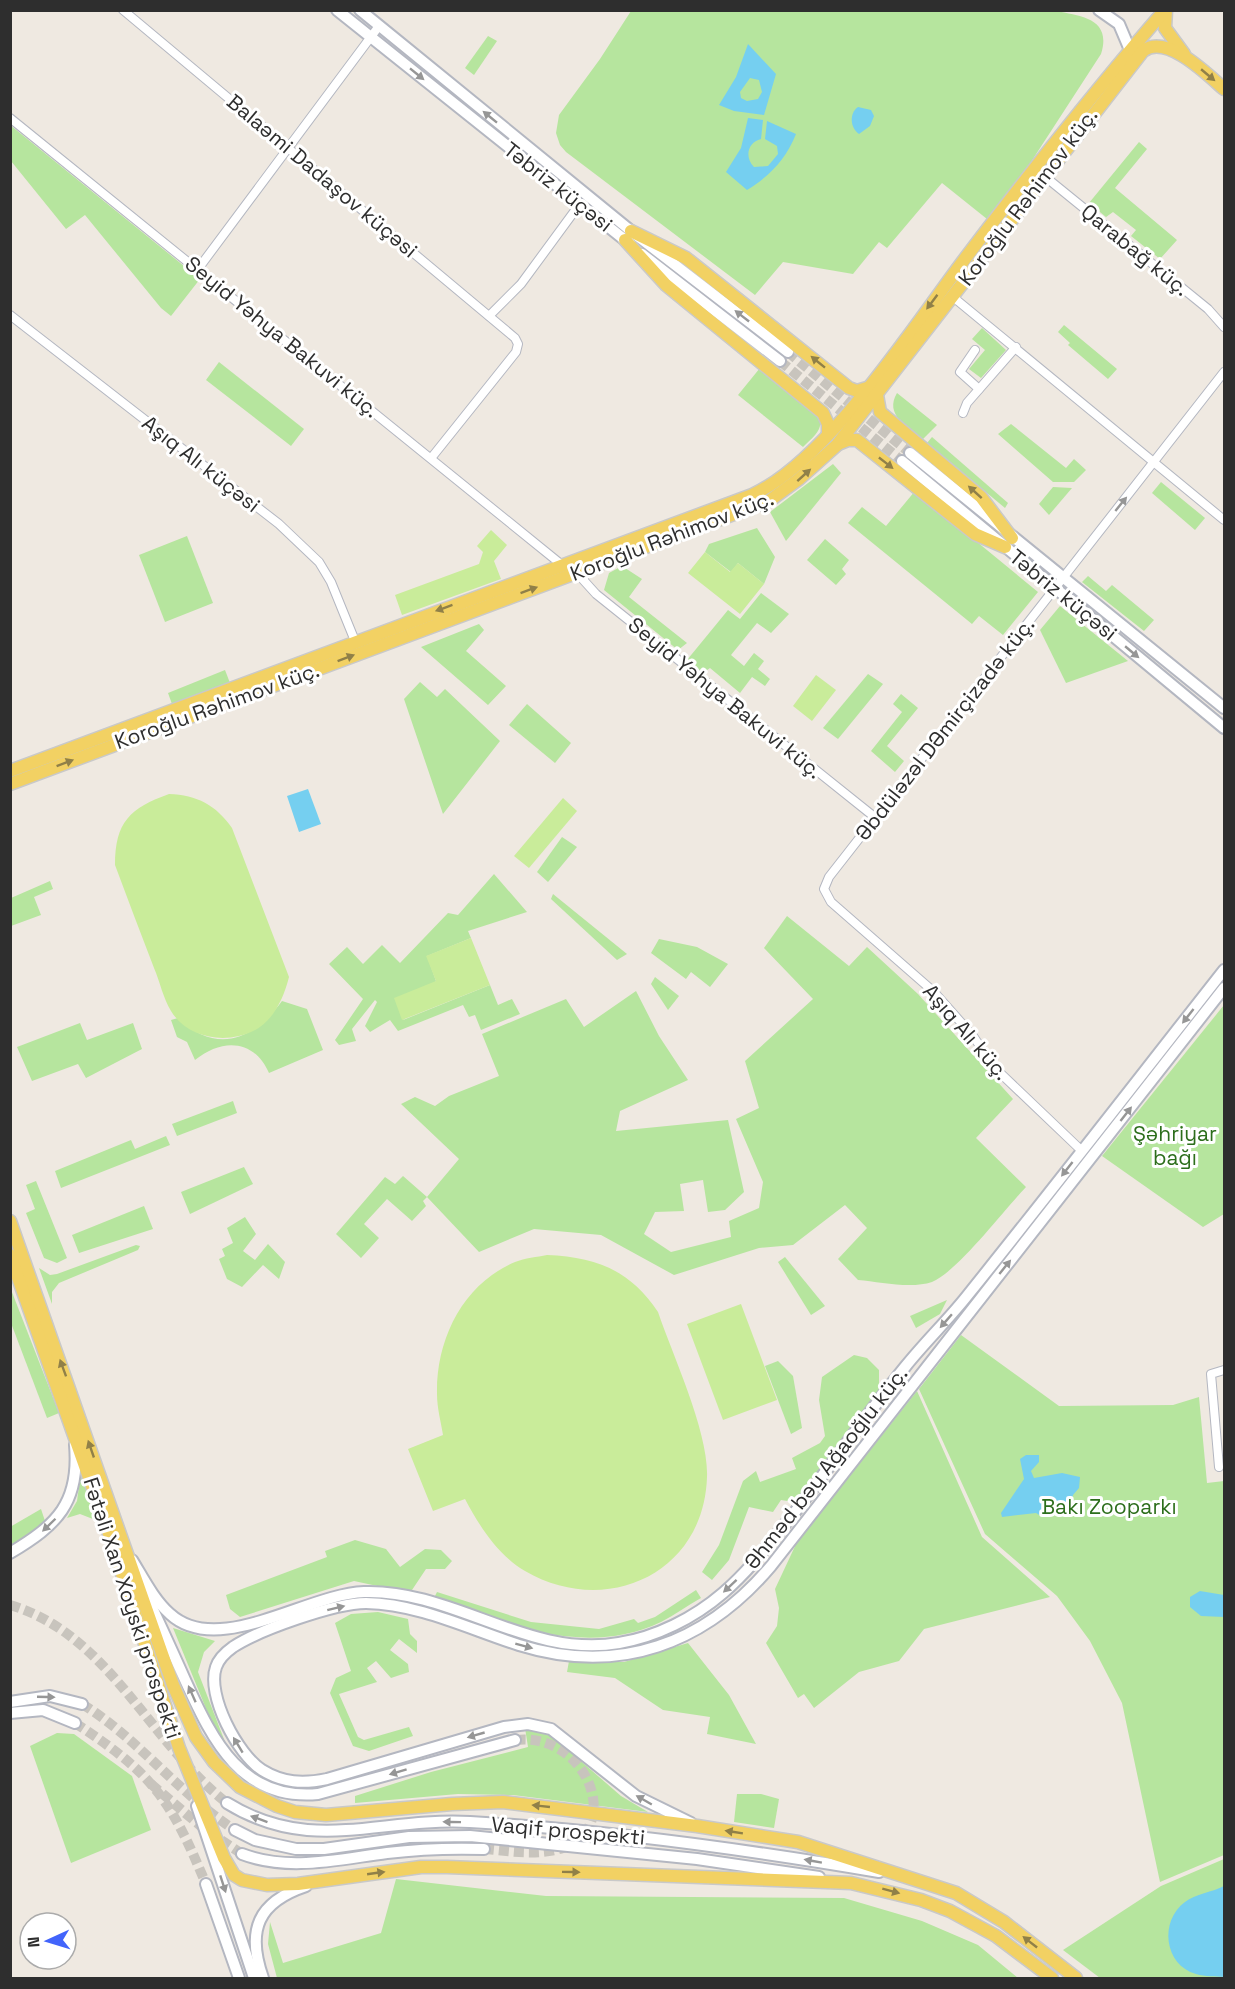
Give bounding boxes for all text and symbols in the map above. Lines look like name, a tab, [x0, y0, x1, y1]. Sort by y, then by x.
one-way arrow	[409, 67, 424, 80]
one-way arrow	[1200, 68, 1215, 81]
street label: Balaəmi Dadaşov küçəsi	[221, 88, 423, 263]
street label: Koroğlu Rəhimov küç.	[952, 102, 1103, 291]
one-way arrow	[482, 110, 498, 123]
street label: Təbriz küçəsi	[498, 136, 618, 238]
street label: Qarabağ küç.	[1076, 198, 1195, 302]
street label: Seyid Yəhya Bakuvi küç.	[180, 250, 385, 423]
one-way arrow	[926, 294, 938, 310]
one-way arrow	[734, 309, 750, 322]
one-way arrow	[810, 356, 826, 369]
street label: Aşıq Alı küçəsi	[137, 409, 266, 518]
one-way arrow	[878, 457, 894, 470]
one-way arrow	[796, 469, 811, 482]
street label: Koroğlu Rəhimov küç.	[566, 484, 777, 587]
one-way arrow	[968, 486, 983, 499]
one-way arrow	[1114, 496, 1127, 512]
street label: Təbriz küçəsi	[1004, 543, 1123, 646]
one-way arrow	[520, 585, 538, 595]
one-way arrow	[435, 604, 453, 614]
street label: Seyid Yəhya Bakuvi küç.	[623, 611, 828, 784]
street label: Əbdüləzəl DƏmirçizadə küç.	[849, 612, 1040, 846]
one-way arrow	[1124, 645, 1140, 658]
one-way arrow	[337, 653, 355, 663]
street label: Koroğlu Rəhimov küç.	[111, 656, 323, 755]
one-way arrow	[56, 758, 74, 767]
street label: Aşıq Alı küç.	[917, 978, 1016, 1085]
one-way arrow	[1182, 1008, 1195, 1024]
one-way arrow	[1120, 1106, 1133, 1122]
park label: Şəhriyar bağı	[1133, 1120, 1217, 1171]
one-way arrow	[1061, 1161, 1074, 1177]
one-way arrow	[999, 1259, 1011, 1274]
one-way arrow	[940, 1313, 953, 1328]
one-way arrow	[57, 1359, 67, 1377]
street label: Əhməd bəy Ağaoğlu küç.	[738, 1361, 913, 1575]
one-way arrow	[86, 1440, 95, 1458]
street label: Fətəli Xan Xoyski prospekti	[77, 1474, 188, 1742]
park label: Bakı Zooparkı	[1041, 1493, 1177, 1520]
one-way arrow	[42, 1518, 57, 1532]
one-way arrow	[723, 1579, 738, 1592]
one-way arrow	[327, 1603, 345, 1613]
one-way arrow	[515, 1641, 533, 1651]
one-way arrow	[187, 1685, 197, 1703]
one-way arrow	[37, 1692, 56, 1702]
one-way arrow	[467, 1731, 485, 1740]
one-way arrow	[233, 1737, 244, 1753]
one-way arrow	[389, 1768, 407, 1777]
one-way arrow	[636, 1795, 652, 1806]
one-way arrow	[531, 1801, 550, 1811]
street label: Vaqif prospekti	[490, 1810, 646, 1851]
one-way arrow	[250, 1814, 268, 1824]
one-way arrow	[443, 1817, 462, 1827]
one-way arrow	[724, 1827, 743, 1836]
one-way arrow	[803, 1856, 822, 1865]
one-way arrow	[561, 1867, 580, 1877]
one-way arrow	[367, 1868, 386, 1877]
one-way arrow	[218, 1875, 228, 1893]
one-way arrow	[882, 1887, 900, 1896]
north arrow	[18, 1911, 78, 1971]
text: N	[23, 1936, 44, 1948]
one-way arrow	[1022, 1936, 1038, 1949]

